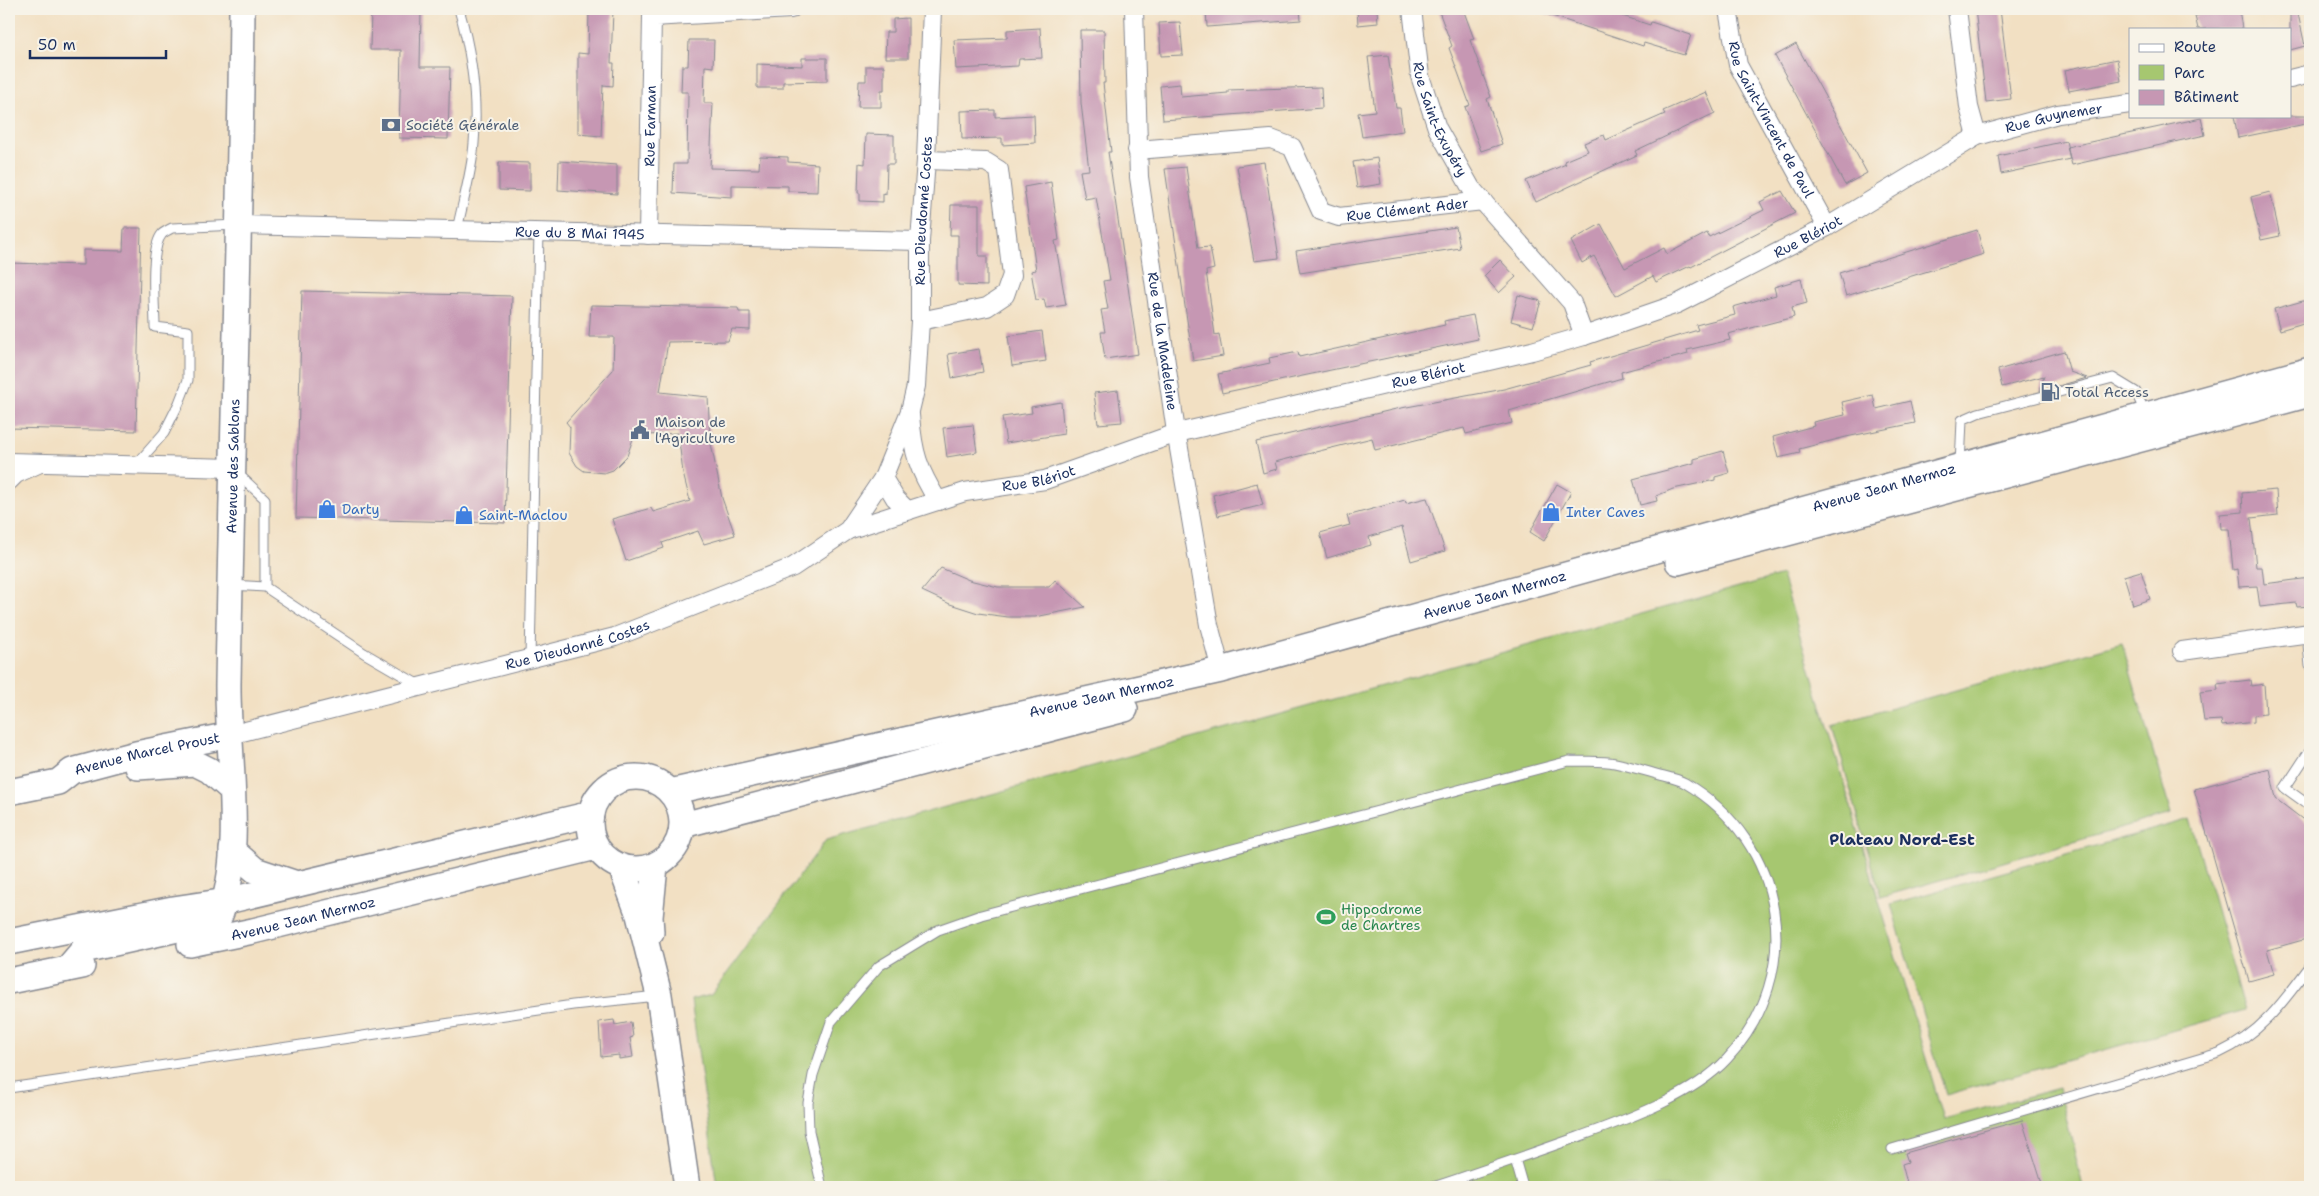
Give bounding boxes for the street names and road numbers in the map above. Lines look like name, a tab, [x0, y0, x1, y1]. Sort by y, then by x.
street label: Rue Saint-Vincent de Paul	[1725, 40, 1819, 202]
street label: Rue Saint-Exupéry	[1409, 61, 1472, 180]
street label: Rue Farman	[640, 85, 660, 167]
street label: Rue Guynemer	[2003, 99, 2104, 137]
street label: Rue Dieudonné Costes	[911, 136, 936, 285]
street label: Rue Clément Ader	[1345, 194, 1470, 225]
street label: Rue Blériot	[1770, 211, 1845, 262]
street label: Rue du 8 Mai 1945	[515, 222, 645, 244]
street label: Rue de la Madeleine	[1144, 271, 1182, 412]
street label: Rue Blériot	[1390, 358, 1467, 392]
street label: Avenue des Sablons	[222, 398, 243, 534]
street label: Avenue Jean Mermoz	[1810, 459, 1958, 516]
street label: Rue Blériot	[1001, 461, 1078, 495]
street label: Avenue Jean Mermoz	[1421, 566, 1568, 623]
street label: Rue Dieudonné Costes	[503, 615, 652, 674]
street label: Avenue Jean Mermoz	[1027, 672, 1176, 721]
street label: Avenue Marcel Proust	[72, 728, 221, 779]
street label: Avenue Jean Mermoz	[229, 892, 377, 944]

